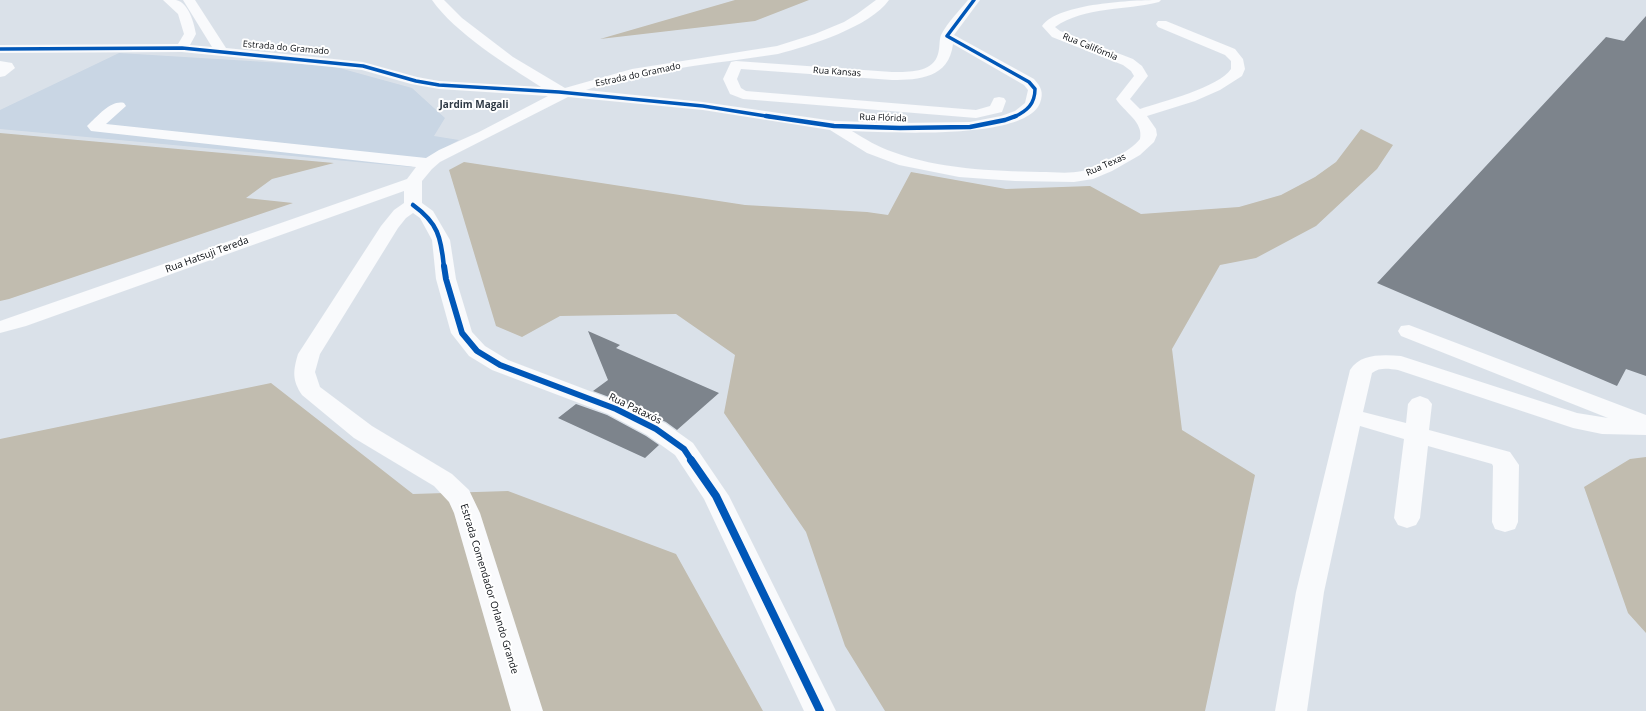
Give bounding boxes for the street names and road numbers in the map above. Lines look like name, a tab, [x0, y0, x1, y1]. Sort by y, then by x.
street label: Rua Califórnia	[1061, 31, 1119, 63]
street label: Estrada do Gramado	[242, 39, 330, 57]
street label: Estrada do Gramado	[594, 61, 682, 89]
street label: Rua Kansas	[813, 65, 861, 79]
street label: Rua Flórida	[859, 112, 907, 124]
street label: Rua Texas	[1084, 151, 1128, 179]
street label: Rua Hatsuji Tereda	[164, 234, 250, 276]
street label: Rua Pataxós	[607, 391, 663, 427]
street label: Estrada Comendador Orlando Grande	[457, 503, 521, 675]

